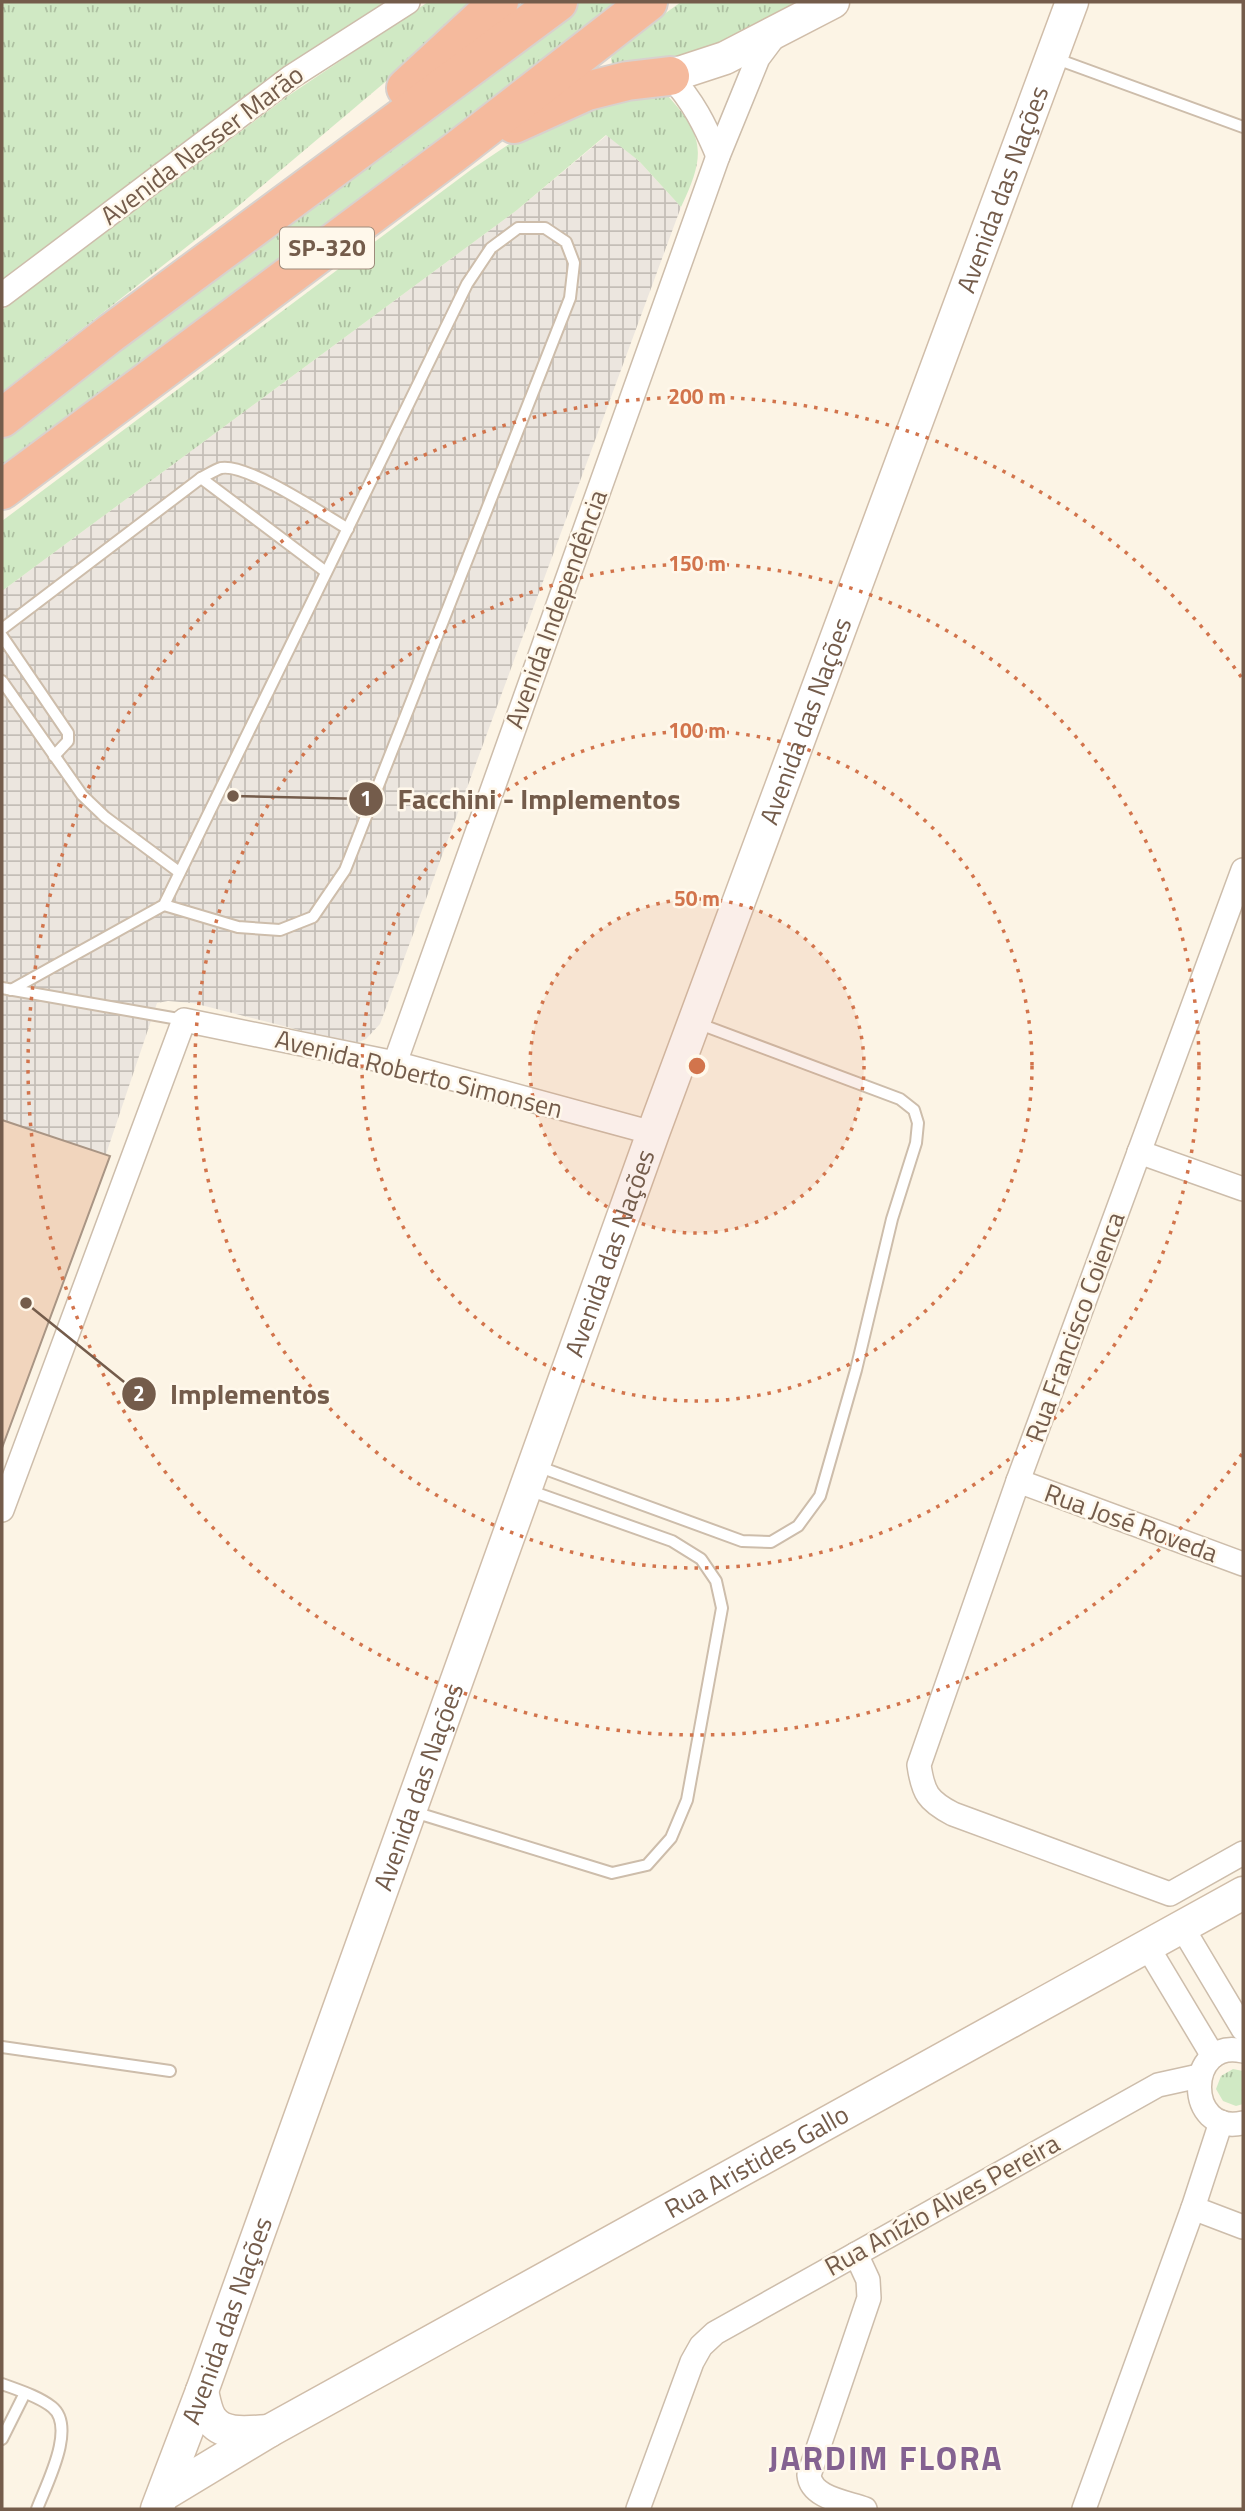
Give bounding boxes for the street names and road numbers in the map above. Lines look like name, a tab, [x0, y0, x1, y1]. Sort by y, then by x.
street label: Avenida Nasser Marão	[92, 55, 312, 234]
street label: Avenida das Nações	[946, 80, 1058, 298]
road number: SP-320	[280, 228, 374, 268]
street label: Avenida Independência	[494, 484, 617, 734]
street label: Avenida das Nações	[749, 612, 861, 830]
street label: Avenida Roberto Simonsen	[271, 1019, 567, 1128]
street label: Avenida das Nações	[554, 1144, 665, 1362]
street label: Rua Francisco Coienca	[1015, 1206, 1134, 1447]
street label: Rua José Roveda	[1039, 1473, 1223, 1572]
street label: Avenida das Nações	[363, 1678, 473, 1896]
street label: Rua Aristides Gallo	[657, 2094, 856, 2228]
street label: Rua Anízio Alves Pereira	[817, 2124, 1066, 2285]
street label: Avenida das Nações	[171, 2211, 282, 2430]

